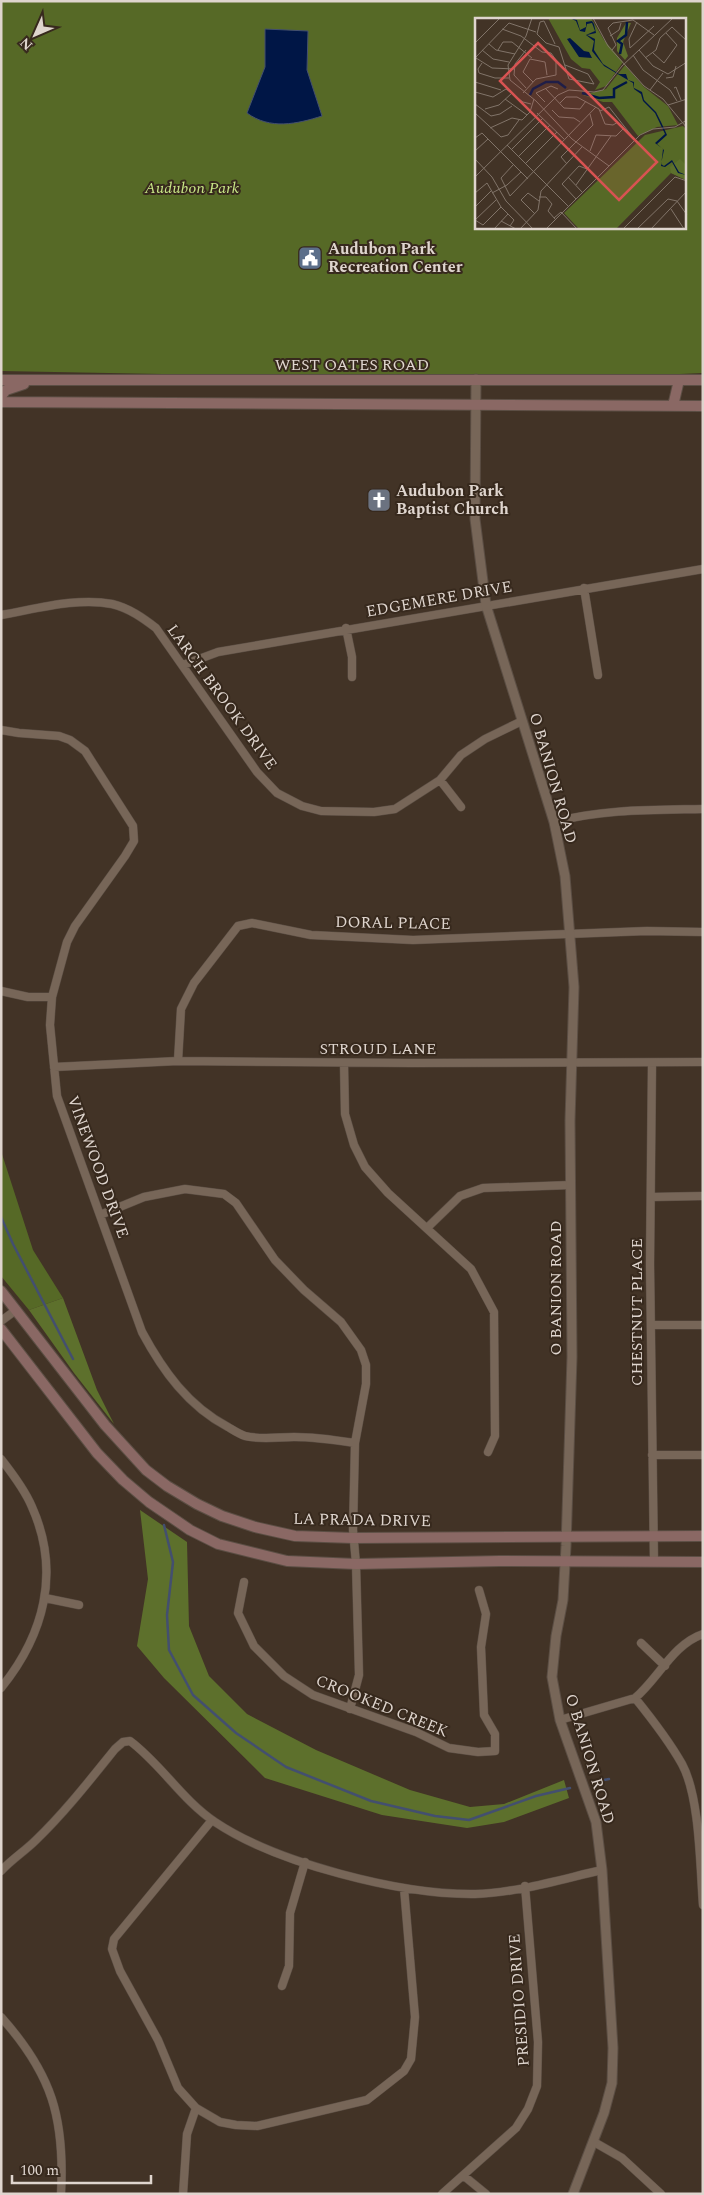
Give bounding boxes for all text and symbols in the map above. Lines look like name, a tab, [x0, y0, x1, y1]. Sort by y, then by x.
north arrow	[10, 10, 60, 60]
inset map	[475, 18, 686, 229]
text: N	[15, 32, 38, 55]
park label: Audubon Park	[144, 176, 240, 200]
place label: Audubon Park Recreation Center	[328, 237, 463, 279]
public building icon: Audubon Park Recreation Center	[297, 245, 323, 271]
street label: WEST OATES ROAD	[275, 353, 429, 377]
place label: Audubon Park Baptist Church	[396, 479, 509, 521]
church icon: Audubon Park Baptist Church	[366, 487, 392, 513]
street label: EDGEMERE DRIVE	[364, 574, 514, 624]
street label: LARCH BROOK DRIVE	[161, 619, 283, 775]
street label: O BANION ROAD	[523, 710, 583, 846]
street label: DORAL PLACE	[335, 910, 451, 936]
street label: STROUD LANE	[320, 1037, 436, 1061]
street label: VINEWOOD DRIVE	[61, 1092, 135, 1242]
street label: O BANION ROAD	[544, 1220, 568, 1356]
street label: CHESTNUT PLACE	[625, 1238, 649, 1386]
street label: LA PRADA DRIVE	[293, 1507, 431, 1533]
street label: CROOKED CREEK	[312, 1668, 452, 1744]
street label: O BANION ROAD	[559, 1691, 621, 1827]
street label: PRESIDIO DRIVE	[502, 1933, 536, 2067]
scale bar	[12, 2152, 151, 2184]
text: 100 m	[20, 2159, 59, 2182]

